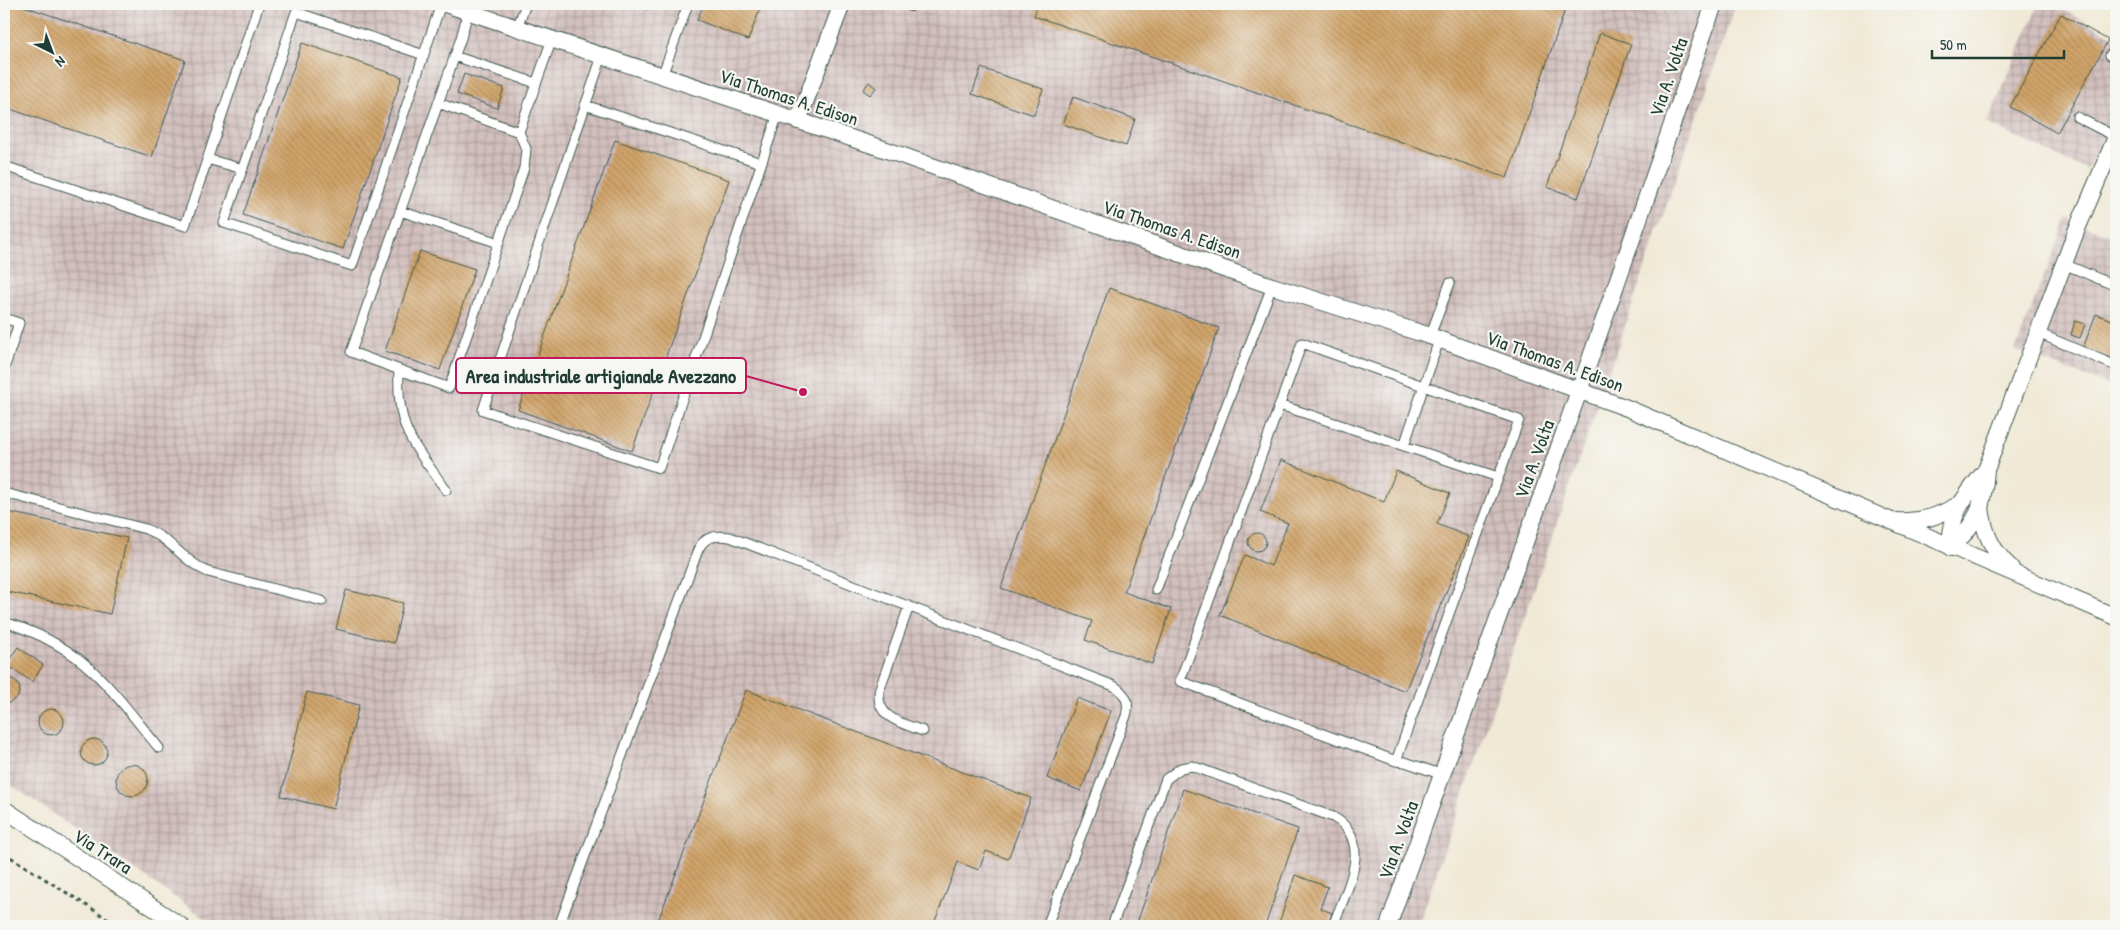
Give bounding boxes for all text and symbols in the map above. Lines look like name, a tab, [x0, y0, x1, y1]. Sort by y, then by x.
north arrow	[28, 28, 78, 78]
scale bar	[1932, 28, 2065, 60]
street label: Via A. Volta	[1642, 34, 1694, 120]
text: 50 m	[1940, 34, 1967, 55]
text: N	[52, 52, 70, 72]
street label: Via Thomas A. Edison	[716, 62, 862, 132]
street label: Via Thomas A. Edison	[1099, 193, 1245, 265]
street label: Via Thomas A. Edison	[1483, 324, 1627, 398]
callout: Area industriale artigianale Avezzano	[456, 358, 746, 393]
text: Area industriale artigianale Avezzano	[466, 362, 736, 390]
street label: Via A. Volta	[1508, 416, 1560, 502]
street label: Via A. Volta	[1372, 797, 1424, 883]
street label: Via Trara	[69, 822, 138, 880]

